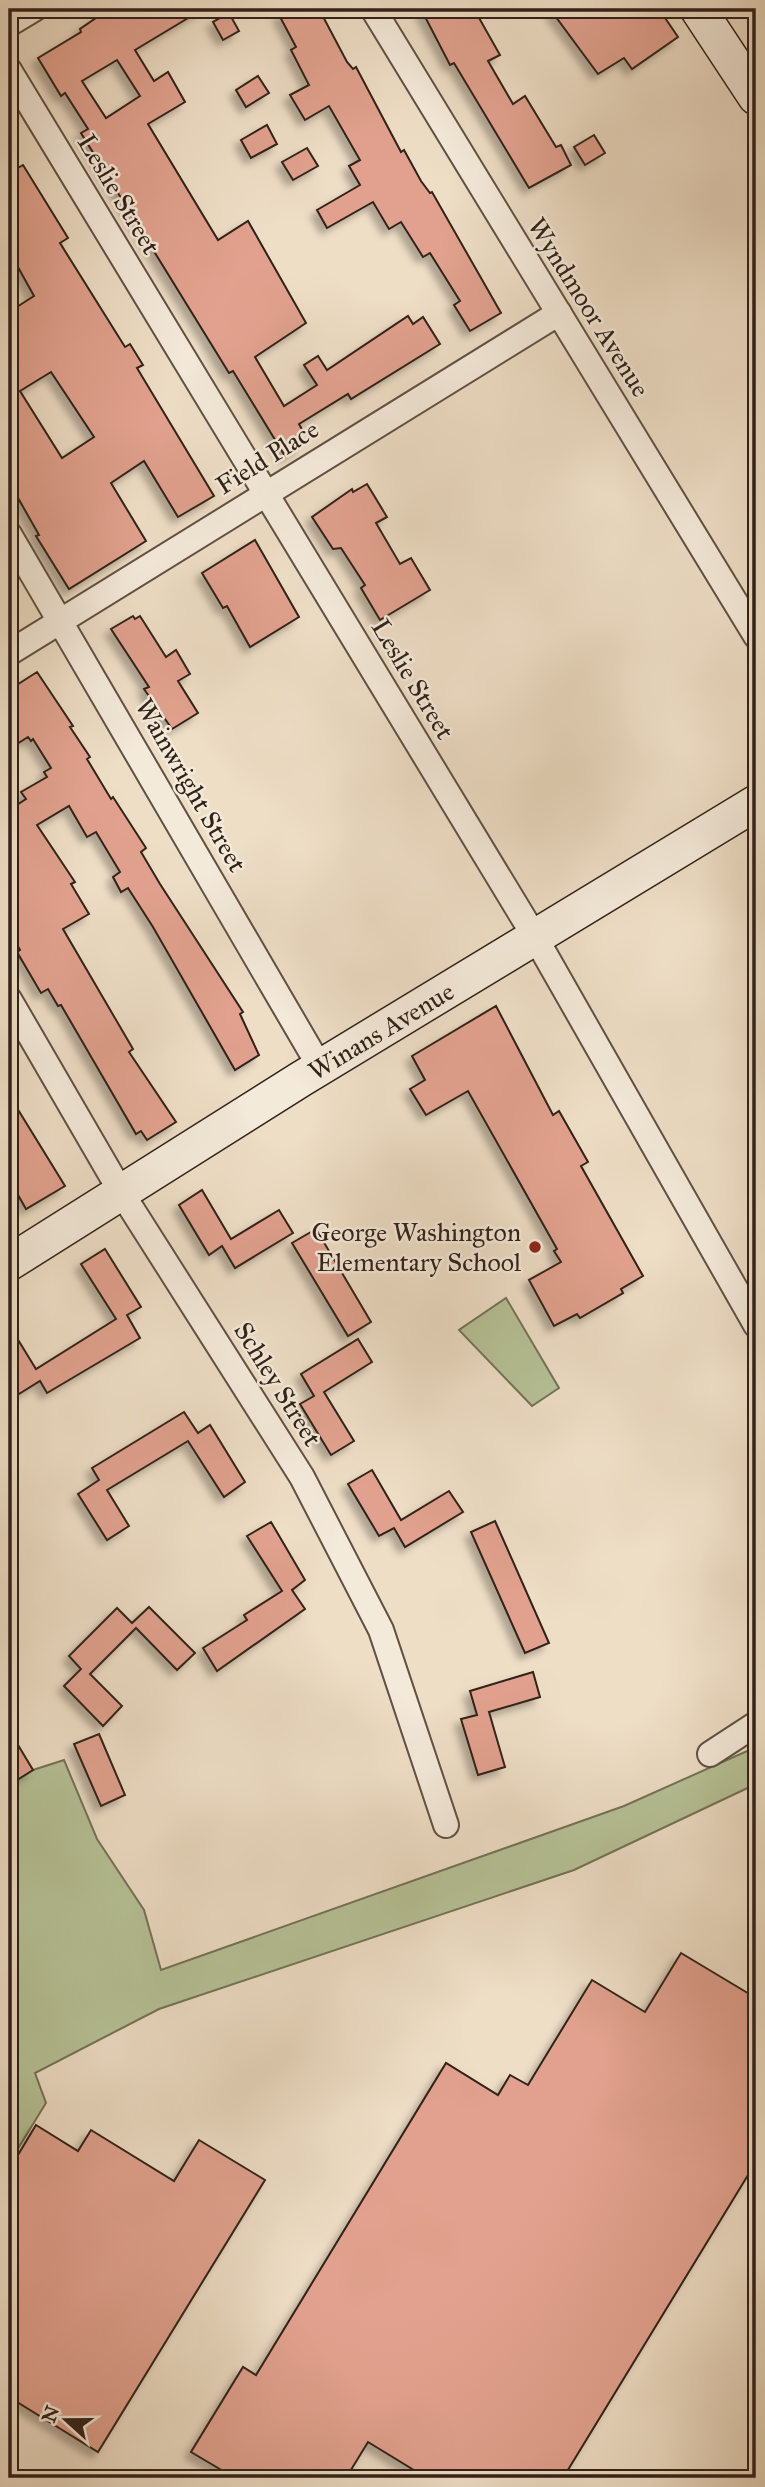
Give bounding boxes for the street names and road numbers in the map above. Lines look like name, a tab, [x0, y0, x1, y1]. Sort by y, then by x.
street label: Leslie Street	[71, 128, 167, 260]
street label: Wyndmoor Avenue	[521, 211, 657, 403]
street label: Field Place	[210, 413, 324, 501]
street label: Leslie Street	[365, 613, 461, 745]
street label: Wainwright Street	[128, 693, 254, 877]
street label: Winans Avenue	[302, 975, 460, 1087]
street label: Schley Street	[227, 1316, 329, 1452]

